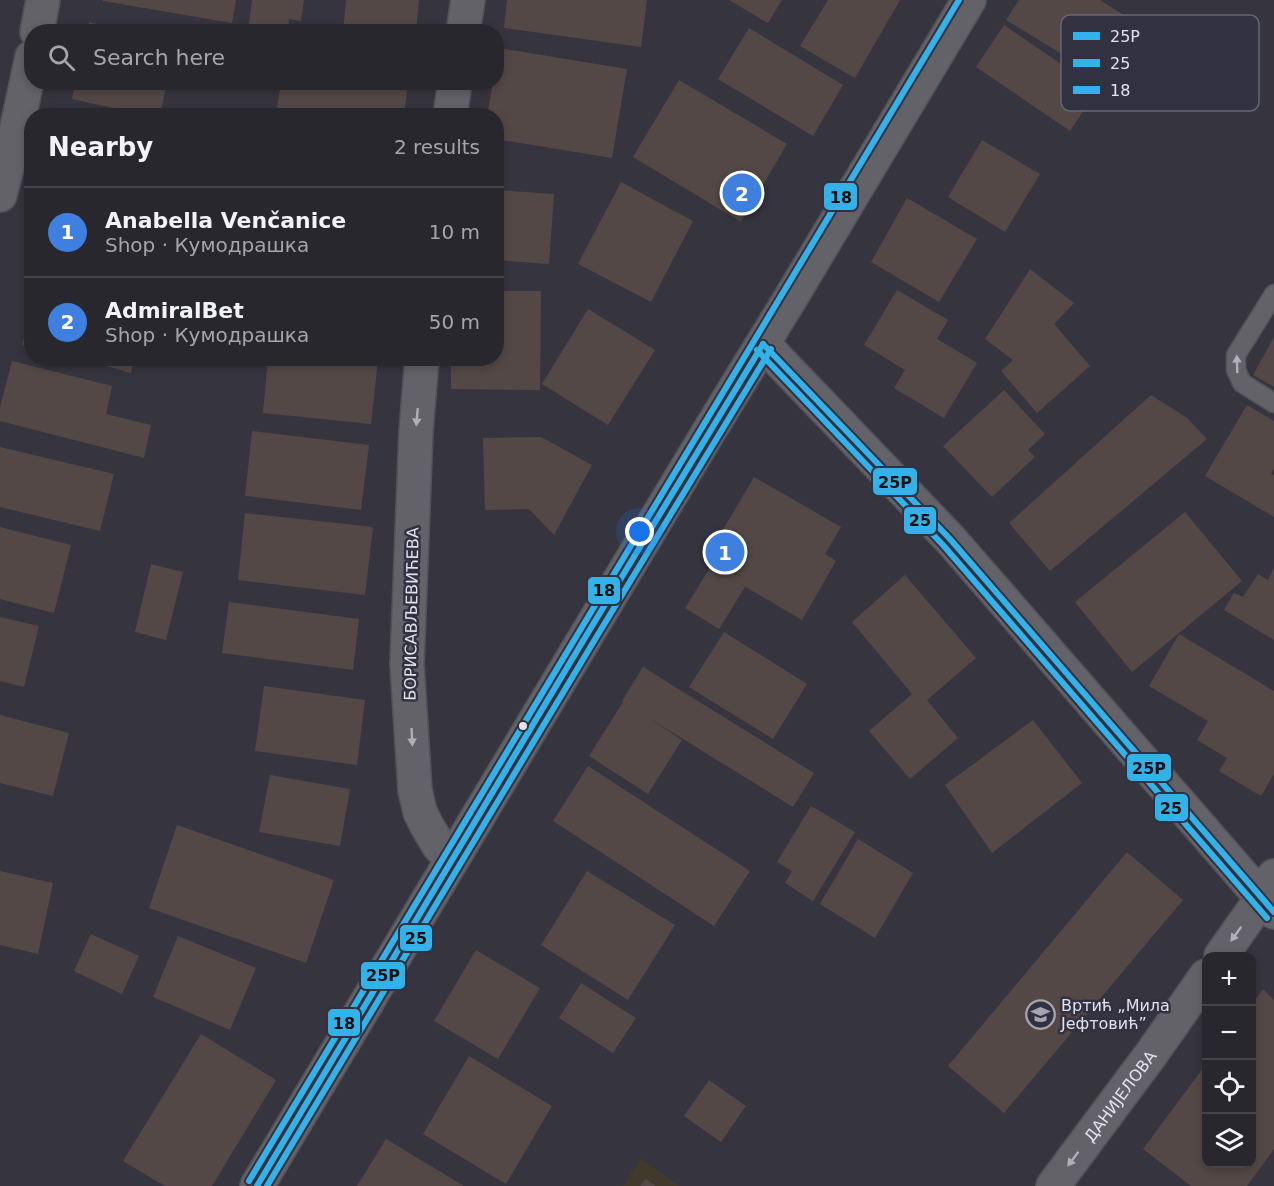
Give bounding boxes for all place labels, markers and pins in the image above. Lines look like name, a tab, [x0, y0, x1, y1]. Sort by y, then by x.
pin: 2	[722, 170, 762, 216]
pin: 1	[706, 530, 744, 574]
unlabelled marker	[517, 720, 529, 732]
place label: Вртић „Мила Јефтовић”	[1060, 996, 1170, 1033]
school or university icon: Вртић „Мила Јефтовић”	[1024, 998, 1056, 1030]

